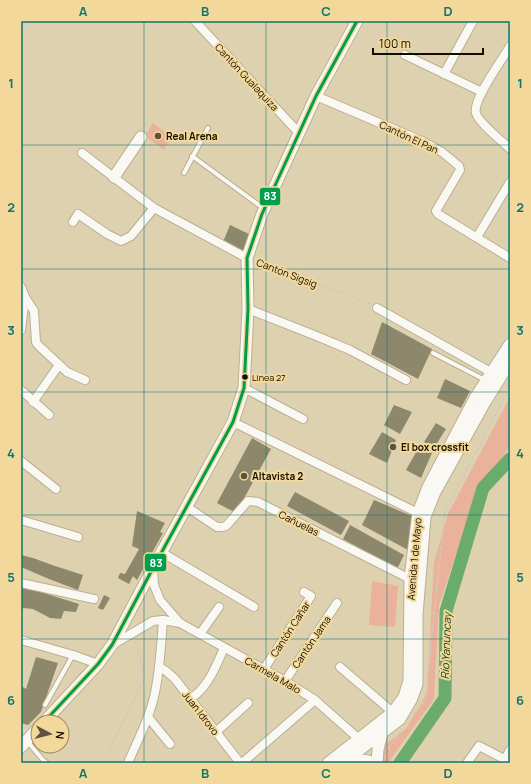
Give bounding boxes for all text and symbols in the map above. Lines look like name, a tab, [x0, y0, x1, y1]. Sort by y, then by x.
text: A	[79, 2, 88, 20]
text: B	[201, 2, 209, 20]
text: C	[321, 2, 331, 20]
text: D	[443, 2, 453, 20]
scale bar	[373, 30, 483, 56]
text: 100 m	[379, 35, 411, 52]
street label: Cantón Gualaquiza	[212, 40, 282, 114]
text: 1	[8, 74, 14, 92]
text: 1	[517, 74, 523, 92]
street label: Cantón El Pan	[377, 117, 441, 157]
place label: Real Arena	[166, 129, 218, 143]
marker: Real Arena	[153, 131, 163, 141]
line badge: 83	[259, 187, 281, 206]
text: 83	[263, 188, 277, 203]
text: 2	[7, 198, 15, 216]
text: 2	[516, 198, 524, 216]
street label: Cantón Sigsig	[255, 255, 320, 291]
text: 3	[7, 321, 15, 339]
text: 3	[516, 321, 524, 339]
place label: Linea 27	[252, 371, 286, 384]
marker: Linea 27	[240, 372, 250, 382]
place label: El box crossfit	[401, 440, 469, 454]
marker: El box crossfit	[388, 442, 398, 452]
text: 4	[7, 444, 15, 462]
text: 4	[516, 444, 524, 462]
place label: Altavista 2	[252, 469, 303, 483]
marker: Altavista 2	[239, 471, 249, 481]
street label: Cañuelas	[276, 507, 322, 539]
street label: Avenida 1 de Mayo	[403, 517, 425, 601]
line badge: 83	[144, 553, 167, 572]
text: 83	[149, 555, 163, 570]
text: 5	[7, 568, 15, 586]
text: 5	[516, 568, 524, 586]
street label: Cantón Cañar	[267, 598, 314, 660]
water label: Río Yanuncay	[437, 610, 454, 680]
street label: Cantón Jama	[288, 613, 334, 671]
street label: Carmela Malo	[242, 653, 304, 697]
street label: Juan Idrovo	[179, 688, 223, 738]
text: 6	[7, 691, 15, 709]
text: 6	[516, 691, 524, 709]
north arrow	[30, 714, 70, 754]
text: N	[52, 730, 68, 740]
text: A	[79, 764, 88, 782]
text: B	[201, 764, 209, 782]
text: C	[321, 764, 331, 782]
text: D	[443, 764, 453, 782]

